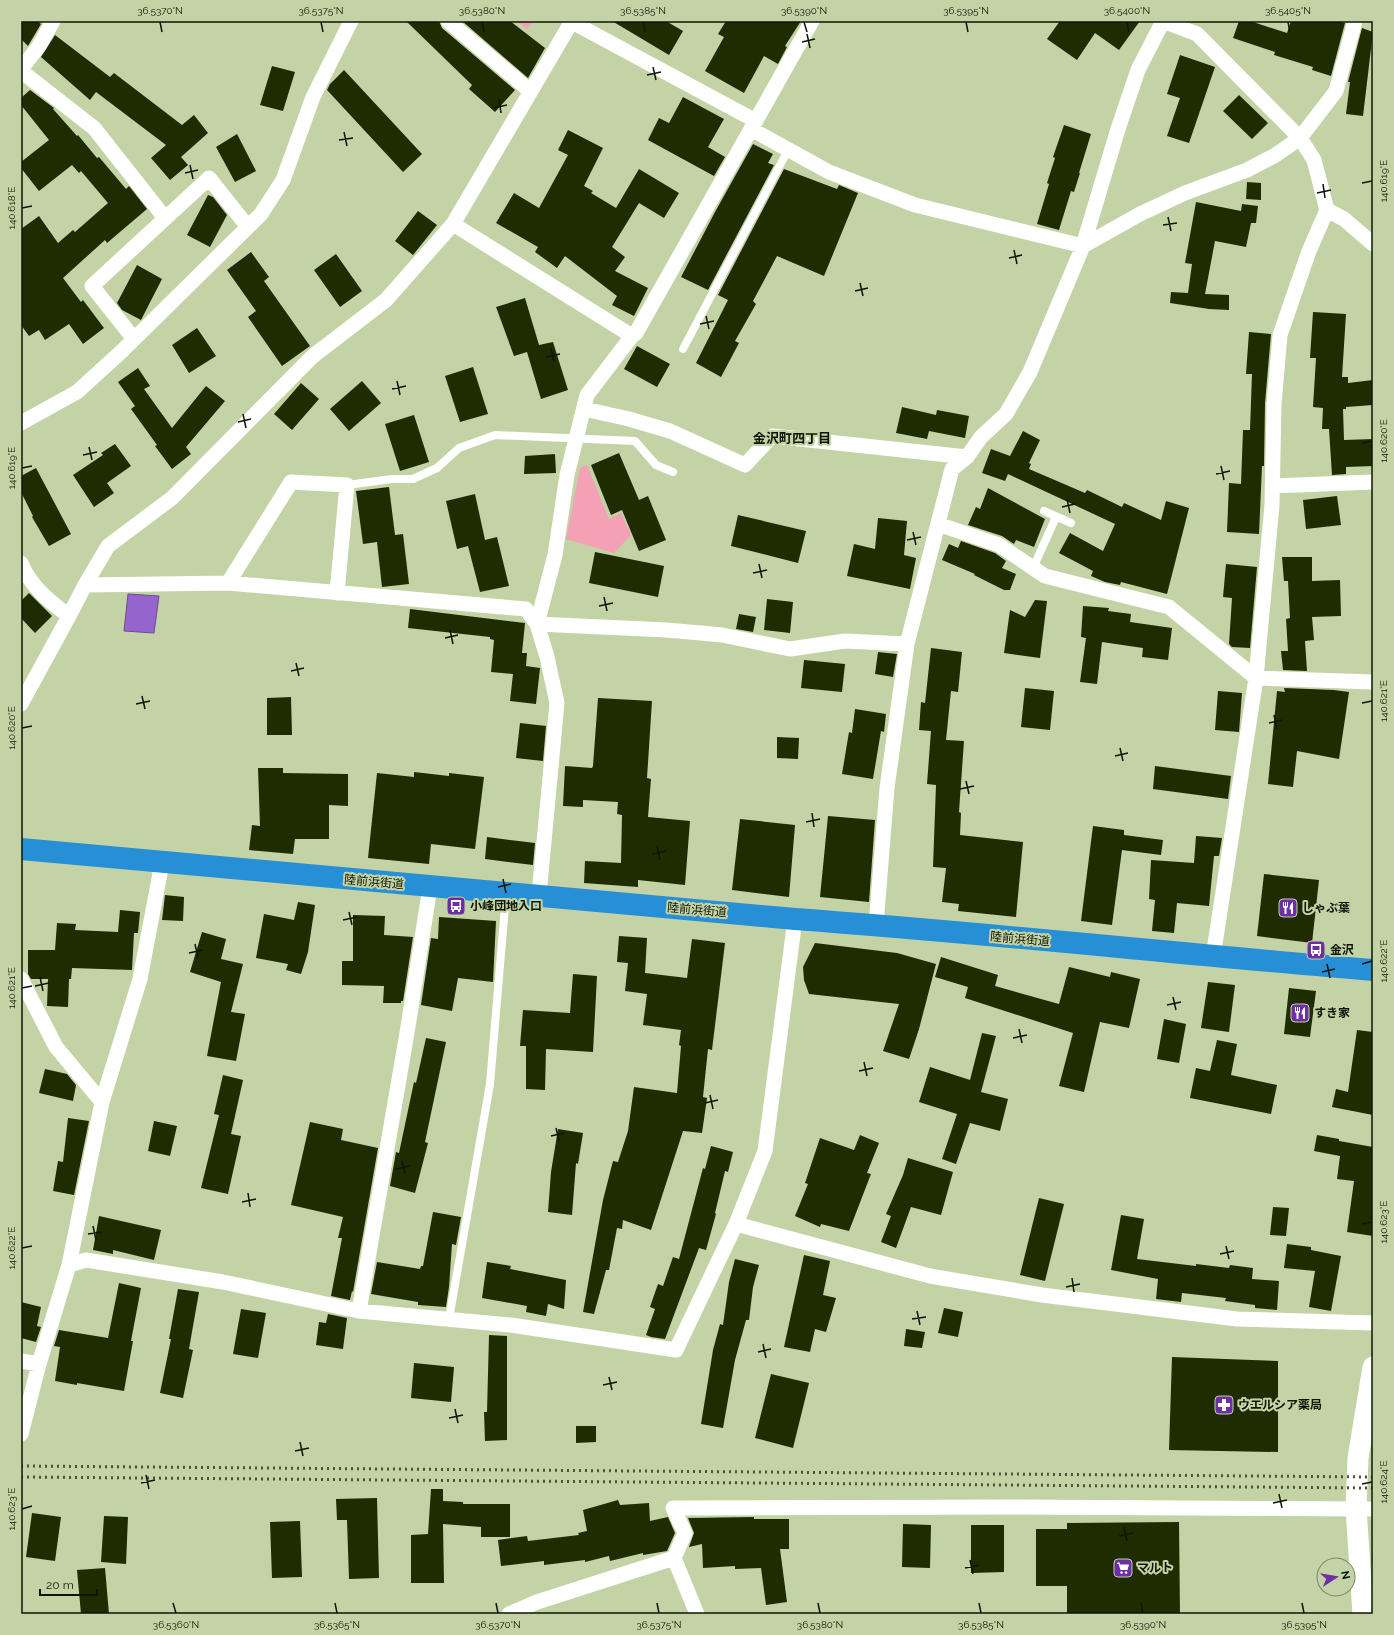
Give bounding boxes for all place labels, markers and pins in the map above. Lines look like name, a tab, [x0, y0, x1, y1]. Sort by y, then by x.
bus stop icon: 小峰団地入口	[445, 895, 467, 917]
restaurant icon: しゃぶ葉	[1277, 897, 1299, 919]
place label: 小峰団地入口	[470, 899, 542, 913]
place label: しゃぶ葉	[1302, 901, 1350, 915]
bus stop icon: 金沢	[1305, 939, 1327, 961]
place label: 金沢	[1330, 943, 1354, 957]
restaurant icon: すき家	[1289, 1002, 1311, 1024]
place label: すき家	[1314, 1006, 1350, 1020]
pharmacy icon: ウエルシア薬局	[1213, 1394, 1235, 1416]
place label: ウエルシア薬局	[1238, 1398, 1322, 1412]
supermarket icon: マルト	[1112, 1557, 1134, 1579]
place label: マルト	[1137, 1561, 1173, 1575]

